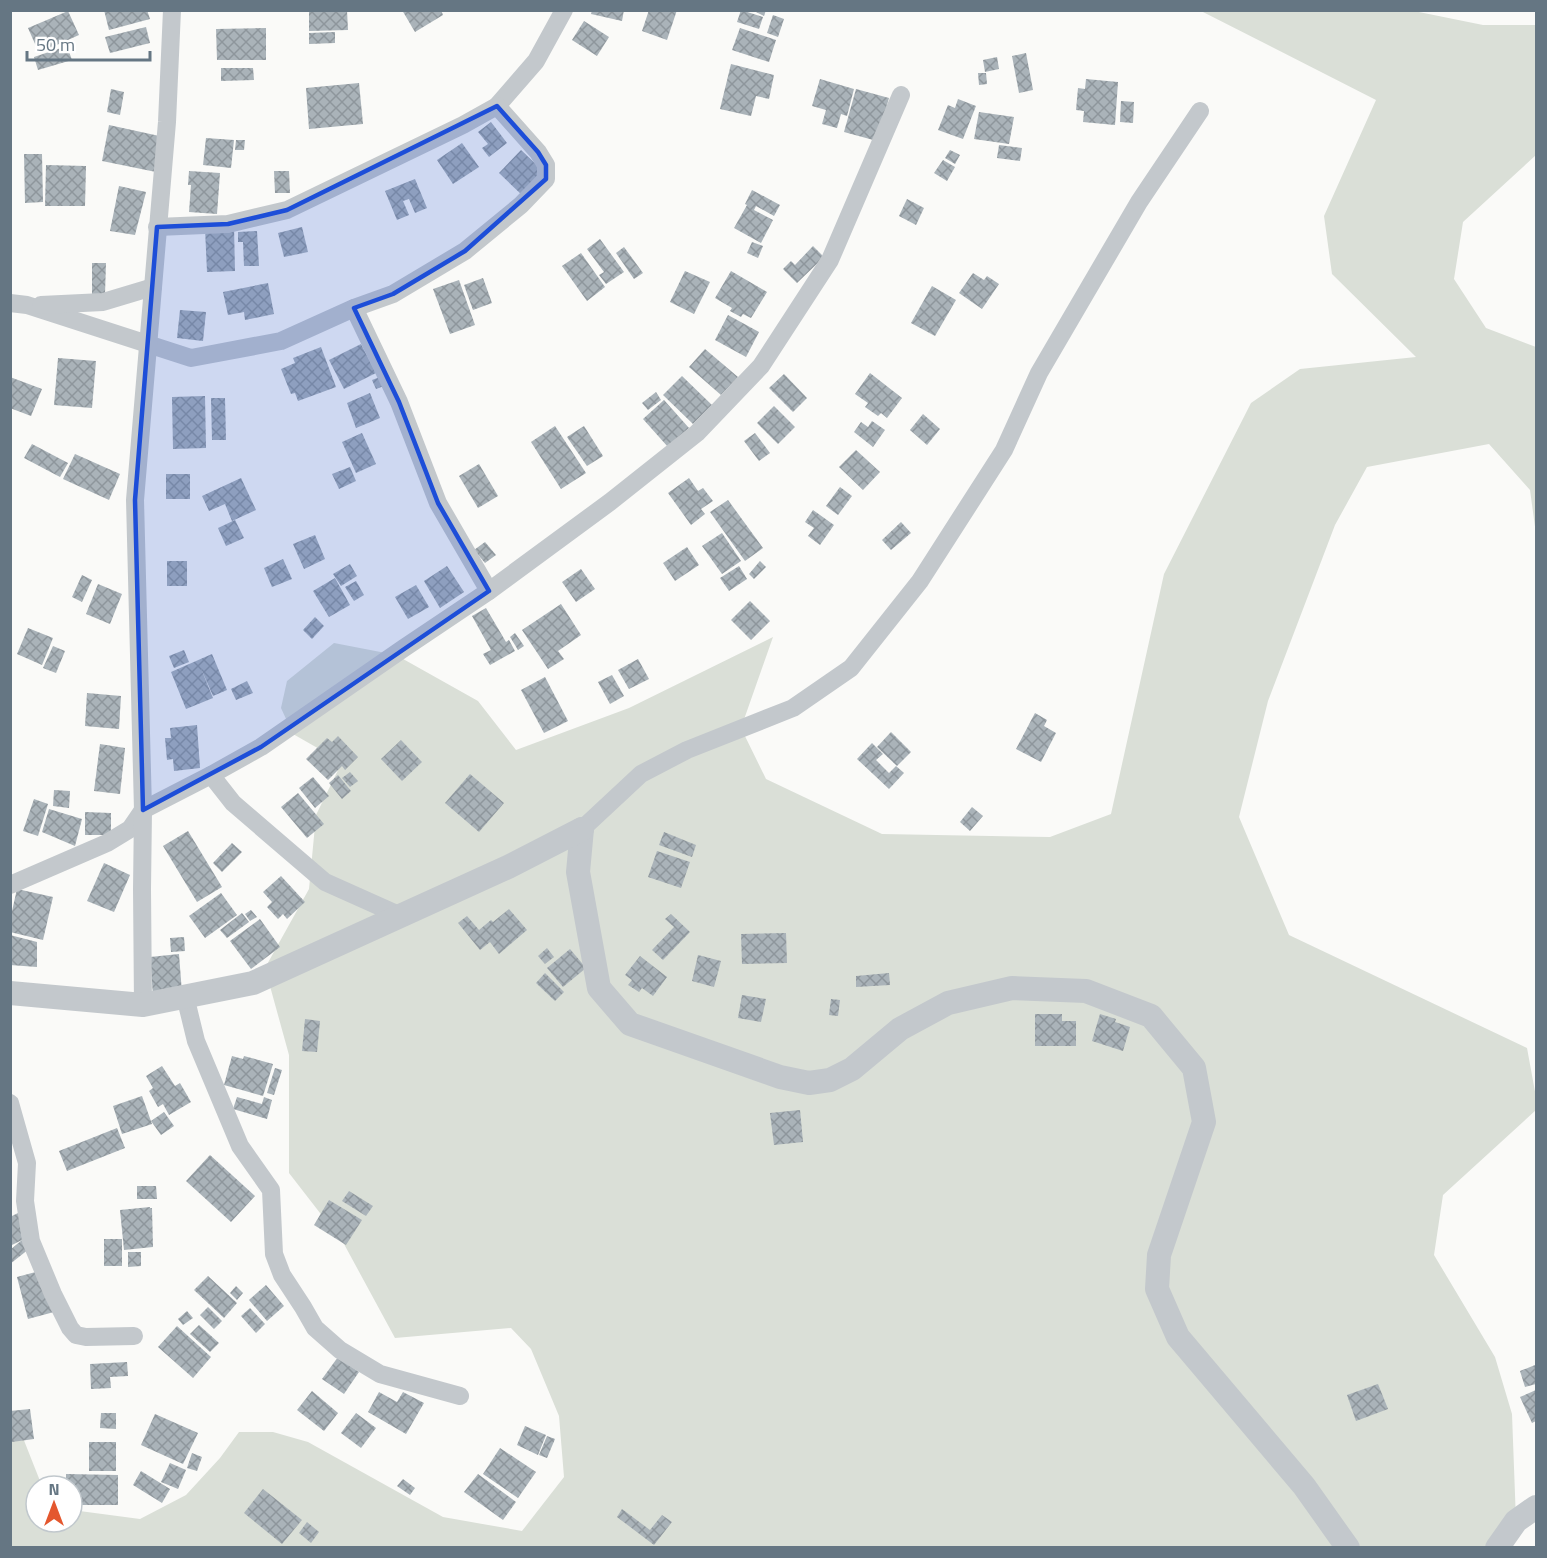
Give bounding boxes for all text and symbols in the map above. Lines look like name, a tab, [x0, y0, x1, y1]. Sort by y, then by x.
scale bar	[27, 24, 150, 62]
text: 50 m	[36, 31, 75, 58]
north arrow	[24, 1474, 84, 1534]
text: N	[48, 1477, 60, 1501]

